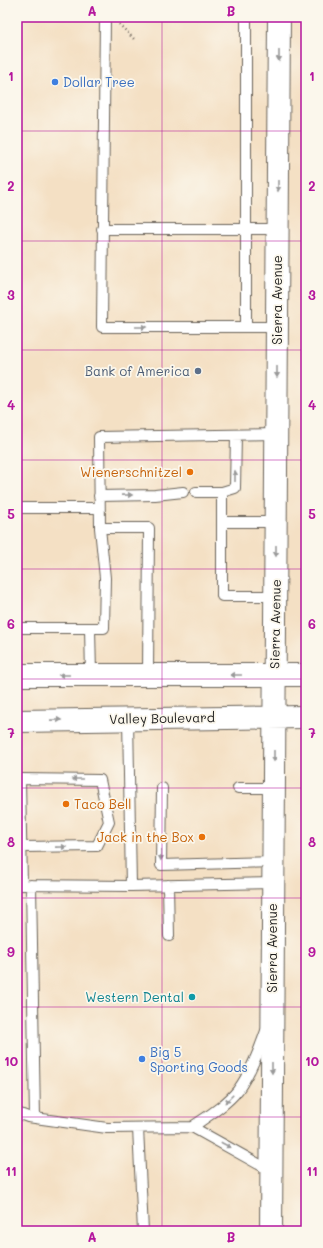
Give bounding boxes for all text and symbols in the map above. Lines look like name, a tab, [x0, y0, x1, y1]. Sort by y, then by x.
text: A	[87, 2, 97, 19]
text: B	[227, 2, 236, 19]
one-way arrow	[276, 50, 282, 63]
text: 1	[8, 67, 14, 84]
text: 1	[309, 67, 315, 84]
place label: Dollar Tree	[63, 73, 135, 90]
marker: Dollar Tree	[50, 77, 60, 87]
text: 2	[7, 177, 15, 194]
text: 2	[308, 177, 316, 194]
one-way arrow	[275, 180, 281, 193]
street label: Sierra Avenue	[268, 255, 285, 345]
text: 3	[7, 286, 15, 303]
text: 3	[308, 286, 316, 303]
one-way arrow	[135, 324, 148, 330]
place label: Bank of America	[85, 362, 190, 379]
marker: Bank of America	[193, 366, 203, 376]
one-way arrow	[274, 366, 280, 379]
text: 4	[7, 396, 15, 413]
text: 4	[308, 396, 316, 413]
place label: Wienerschnitzel	[80, 463, 182, 480]
marker: Wienerschnitzel	[185, 467, 195, 477]
one-way arrow	[232, 470, 239, 482]
one-way arrow	[121, 492, 133, 499]
text: 5	[7, 505, 15, 522]
text: 5	[308, 505, 316, 522]
one-way arrow	[273, 545, 279, 558]
street label: Sierra Avenue	[265, 579, 284, 669]
text: 6	[7, 615, 15, 632]
text: 6	[308, 615, 316, 632]
one-way arrow	[57, 672, 70, 678]
one-way arrow	[229, 672, 242, 678]
street label: Valley Boulevard	[109, 708, 215, 727]
one-way arrow	[50, 717, 63, 723]
text: 7	[7, 724, 15, 741]
text: 7	[308, 724, 316, 741]
one-way arrow	[271, 750, 277, 763]
one-way arrow	[70, 776, 83, 782]
place label: Taco Bell	[74, 795, 132, 812]
marker: Taco Bell	[61, 799, 71, 809]
place label: Jack in the Box	[97, 828, 194, 845]
marker: Jack in the Box	[197, 832, 207, 842]
text: 8	[7, 833, 15, 850]
text: 8	[308, 833, 316, 850]
one-way arrow	[55, 844, 68, 850]
one-way arrow	[158, 849, 164, 862]
street label: Sierra Avenue	[263, 903, 280, 993]
text: 9	[7, 943, 15, 960]
text: 9	[308, 943, 316, 960]
place label: Western Dental	[85, 988, 184, 1005]
marker: Western Dental	[187, 992, 197, 1002]
place label: Big 5 Sporting Goods	[150, 1043, 248, 1075]
text: 10	[4, 1052, 18, 1069]
text: 10	[305, 1052, 319, 1069]
marker: Big 5 Sporting Goods	[137, 1054, 147, 1064]
one-way arrow	[269, 1062, 275, 1075]
one-way arrow	[224, 1094, 233, 1104]
one-way arrow	[221, 1142, 232, 1148]
text: 11	[5, 1162, 17, 1179]
text: 11	[306, 1162, 318, 1179]
text: A	[87, 1228, 97, 1245]
text: B	[227, 1228, 236, 1245]

